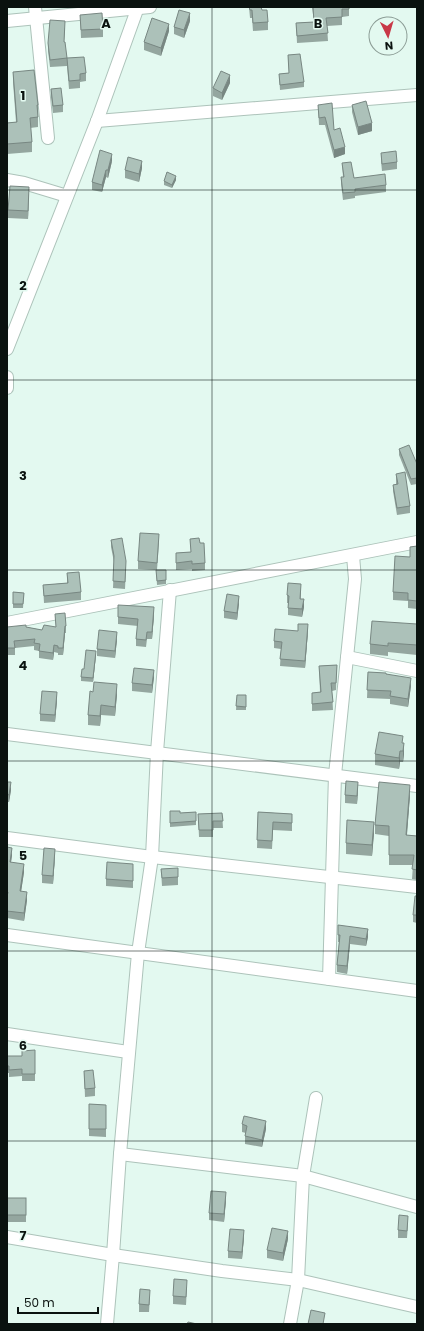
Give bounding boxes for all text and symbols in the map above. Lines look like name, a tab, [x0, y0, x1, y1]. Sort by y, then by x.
text: A	[101, 14, 111, 33]
text: B	[314, 14, 323, 33]
north arrow	[368, 16, 408, 56]
text: N	[384, 38, 394, 54]
text: 1	[21, 86, 25, 105]
text: 2	[19, 276, 27, 295]
text: 3	[19, 466, 27, 485]
text: 4	[19, 656, 28, 675]
text: 5	[19, 846, 27, 865]
text: 6	[19, 1036, 27, 1055]
text: 7	[20, 1226, 27, 1245]
scale bar	[18, 1289, 98, 1315]
text: 50 m	[24, 1294, 55, 1311]

